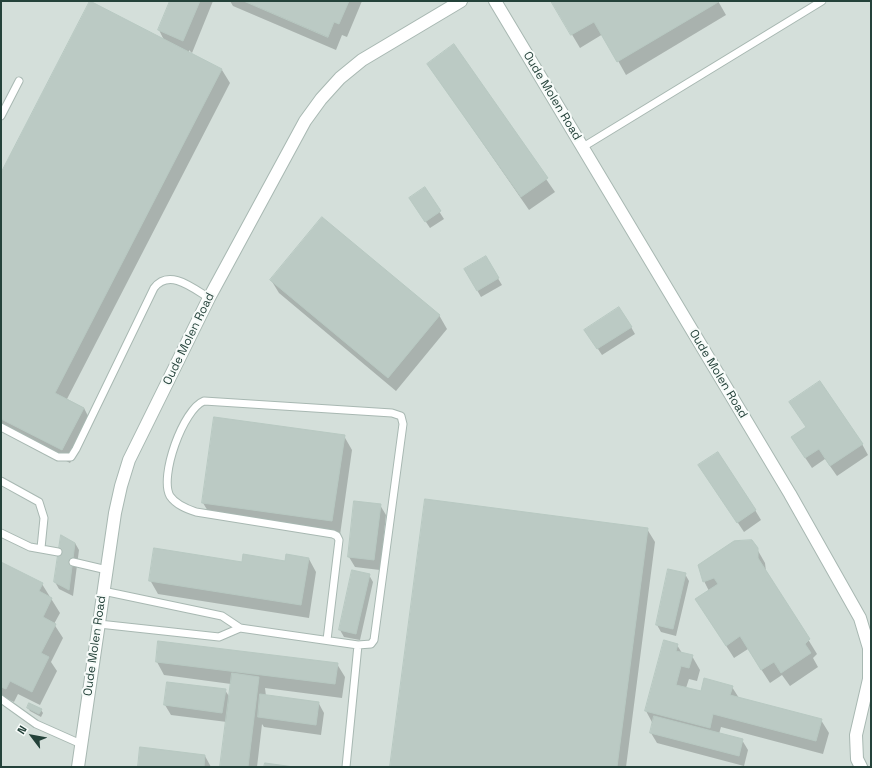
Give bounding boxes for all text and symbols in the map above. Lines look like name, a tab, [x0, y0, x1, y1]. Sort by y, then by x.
street label: Oude Molen Road	[520, 49, 584, 143]
street label: Oude Molen Road	[160, 290, 218, 388]
street label: Oude Molen Road	[686, 327, 750, 421]
street label: Oude Molen Road	[81, 595, 109, 697]
north arrow	[12, 716, 52, 756]
text: N	[14, 723, 30, 736]

